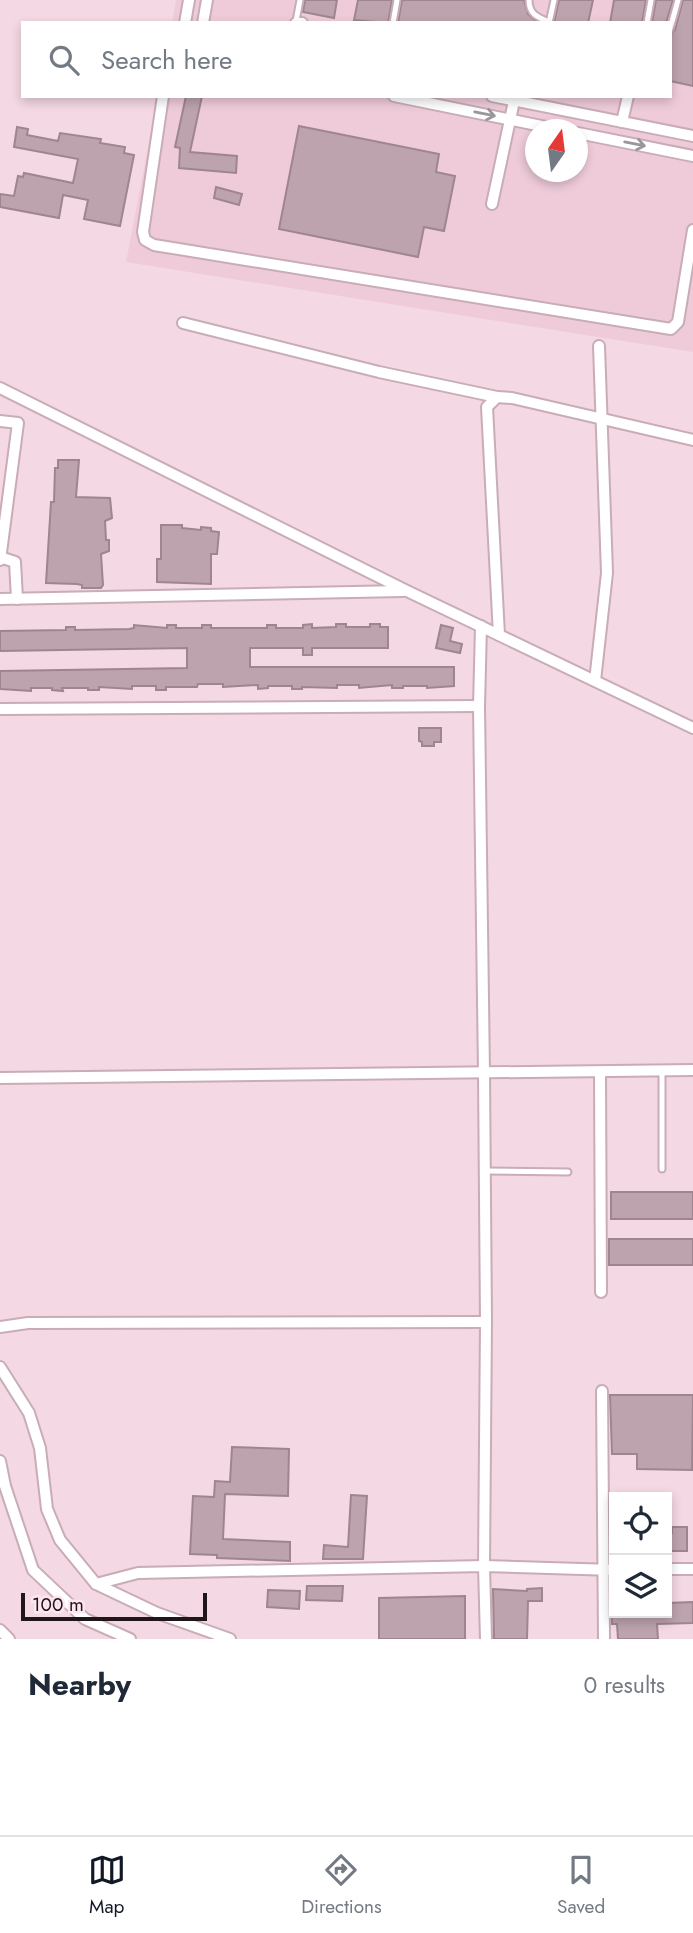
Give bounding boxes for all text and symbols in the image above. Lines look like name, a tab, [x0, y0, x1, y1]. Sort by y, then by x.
search box	[21, 21, 672, 98]
icon: search	[45, 41, 83, 79]
text: Search here	[101, 41, 233, 79]
one-way arrow	[473, 108, 496, 122]
north arrow	[525, 119, 588, 182]
one-way arrow	[623, 138, 646, 152]
map controls	[609, 1492, 672, 1618]
button: locate	[609, 1492, 672, 1555]
button: layers	[609, 1555, 672, 1618]
scale bar	[21, 1590, 206, 1622]
text: 100 m	[32, 1591, 84, 1618]
text: Nearby	[28, 1663, 131, 1706]
text: 0 results	[583, 1668, 665, 1702]
tab: Map	[88, 1851, 126, 1920]
tab: Directions	[301, 1851, 382, 1920]
tab: Saved	[557, 1851, 605, 1920]

